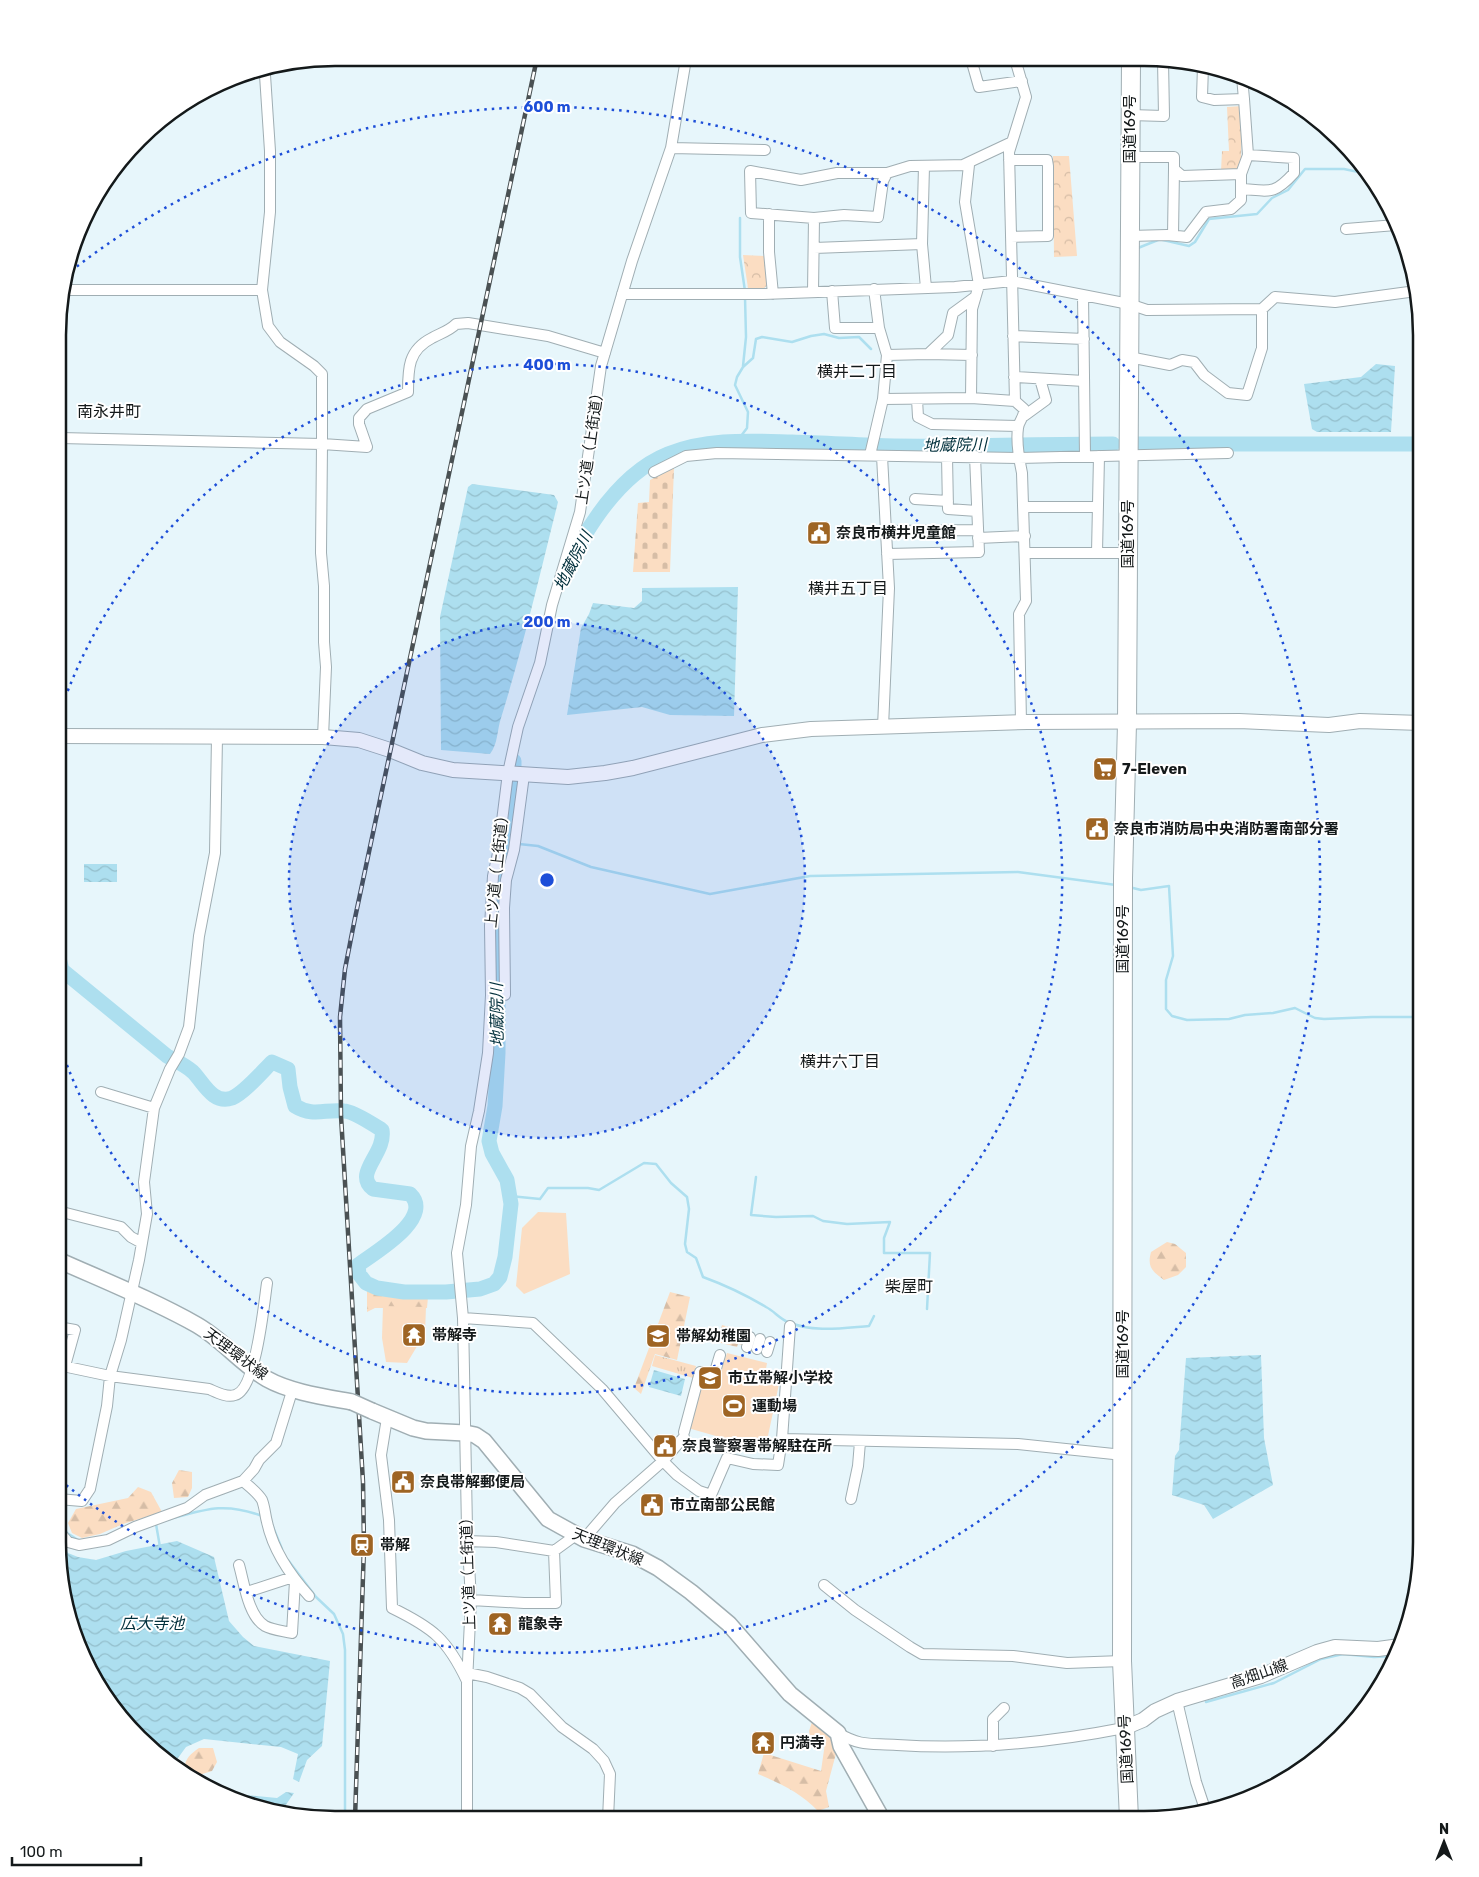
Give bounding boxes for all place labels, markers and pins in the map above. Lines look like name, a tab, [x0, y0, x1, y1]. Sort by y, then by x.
public building icon: 奈良市横井児童館	[806, 520, 832, 546]
place label: 奈良市横井児童館	[836, 524, 956, 542]
supermarket icon: 7-Eleven	[1092, 756, 1118, 782]
place label: 7-Eleven	[1122, 760, 1187, 778]
public building icon: 奈良市消防局中央消防署南部分署	[1084, 816, 1110, 842]
place label: 奈良市消防局中央消防署南部分署	[1114, 820, 1339, 838]
centre of rings	[538, 871, 556, 889]
temple icon: 帯解寺	[401, 1322, 427, 1348]
school or university icon: 帯解幼稚園	[645, 1323, 671, 1349]
place label: 帯解寺	[432, 1326, 477, 1344]
place label: 帯解幼稚園	[676, 1327, 751, 1345]
school or university icon: 市立帯解小学校	[697, 1365, 723, 1391]
place label: 市立帯解小学校	[728, 1369, 833, 1387]
sports icon: 運動場	[721, 1393, 747, 1419]
place label: 運動場	[752, 1397, 797, 1415]
public building icon: 奈良警察署帯解駐在所	[652, 1433, 678, 1459]
place label: 奈良警察署帯解駐在所	[682, 1437, 832, 1455]
public building icon: 奈良帯解郵便局	[390, 1469, 416, 1495]
place label: 奈良帯解郵便局	[420, 1473, 525, 1491]
public building icon: 市立南部公民館	[639, 1492, 665, 1518]
place label: 市立南部公民館	[670, 1496, 775, 1514]
station icon: 帯解	[349, 1532, 375, 1558]
place label: 帯解	[380, 1536, 410, 1554]
temple icon: 龍象寺	[487, 1611, 513, 1637]
place label: 龍象寺	[518, 1615, 563, 1633]
temple icon: 円満寺	[750, 1730, 776, 1756]
place label: 円満寺	[780, 1734, 825, 1752]

